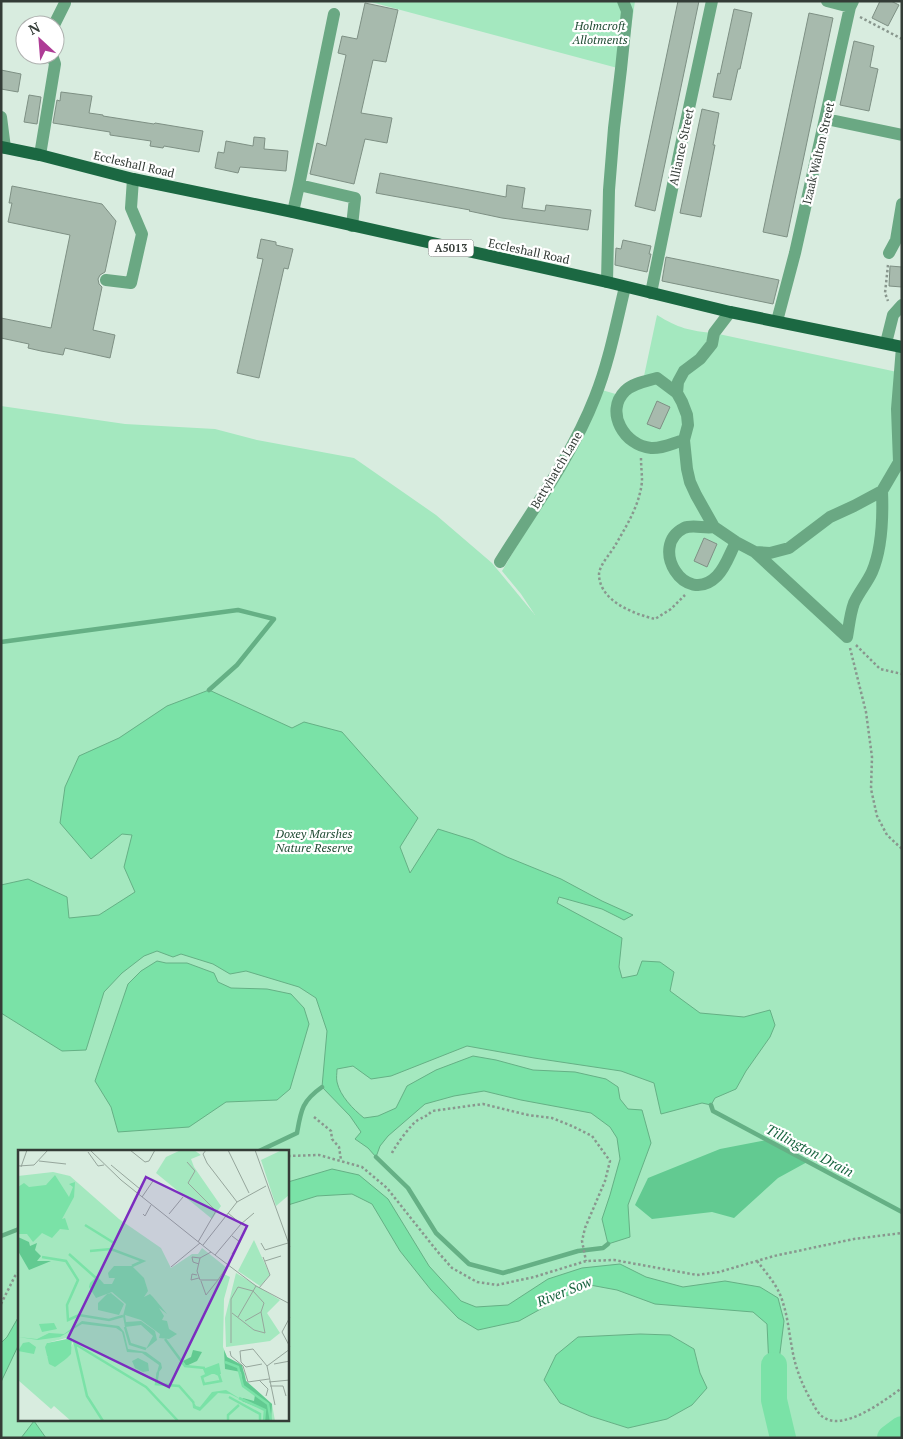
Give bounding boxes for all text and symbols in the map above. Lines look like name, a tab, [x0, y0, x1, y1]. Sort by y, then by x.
north arrow	[15, 15, 65, 65]
text: N	[25, 17, 43, 39]
park label: Holmcroft Allotments	[571, 18, 628, 47]
street label: Izaak Walton Street	[799, 100, 837, 206]
street label: Alliance Street	[665, 106, 697, 187]
street label: Eccleshall Road	[92, 147, 176, 181]
street label: Eccleshall Road	[487, 235, 571, 267]
road number: A5013	[428, 240, 474, 256]
street label: Bettyhatch Lane	[527, 429, 585, 511]
park label: Doxey Marshes Nature Reserve	[274, 826, 353, 855]
water label: Tillington Drain	[763, 1119, 857, 1181]
inset map	[18, 1150, 289, 1422]
water label: River Sow	[533, 1271, 595, 1311]

